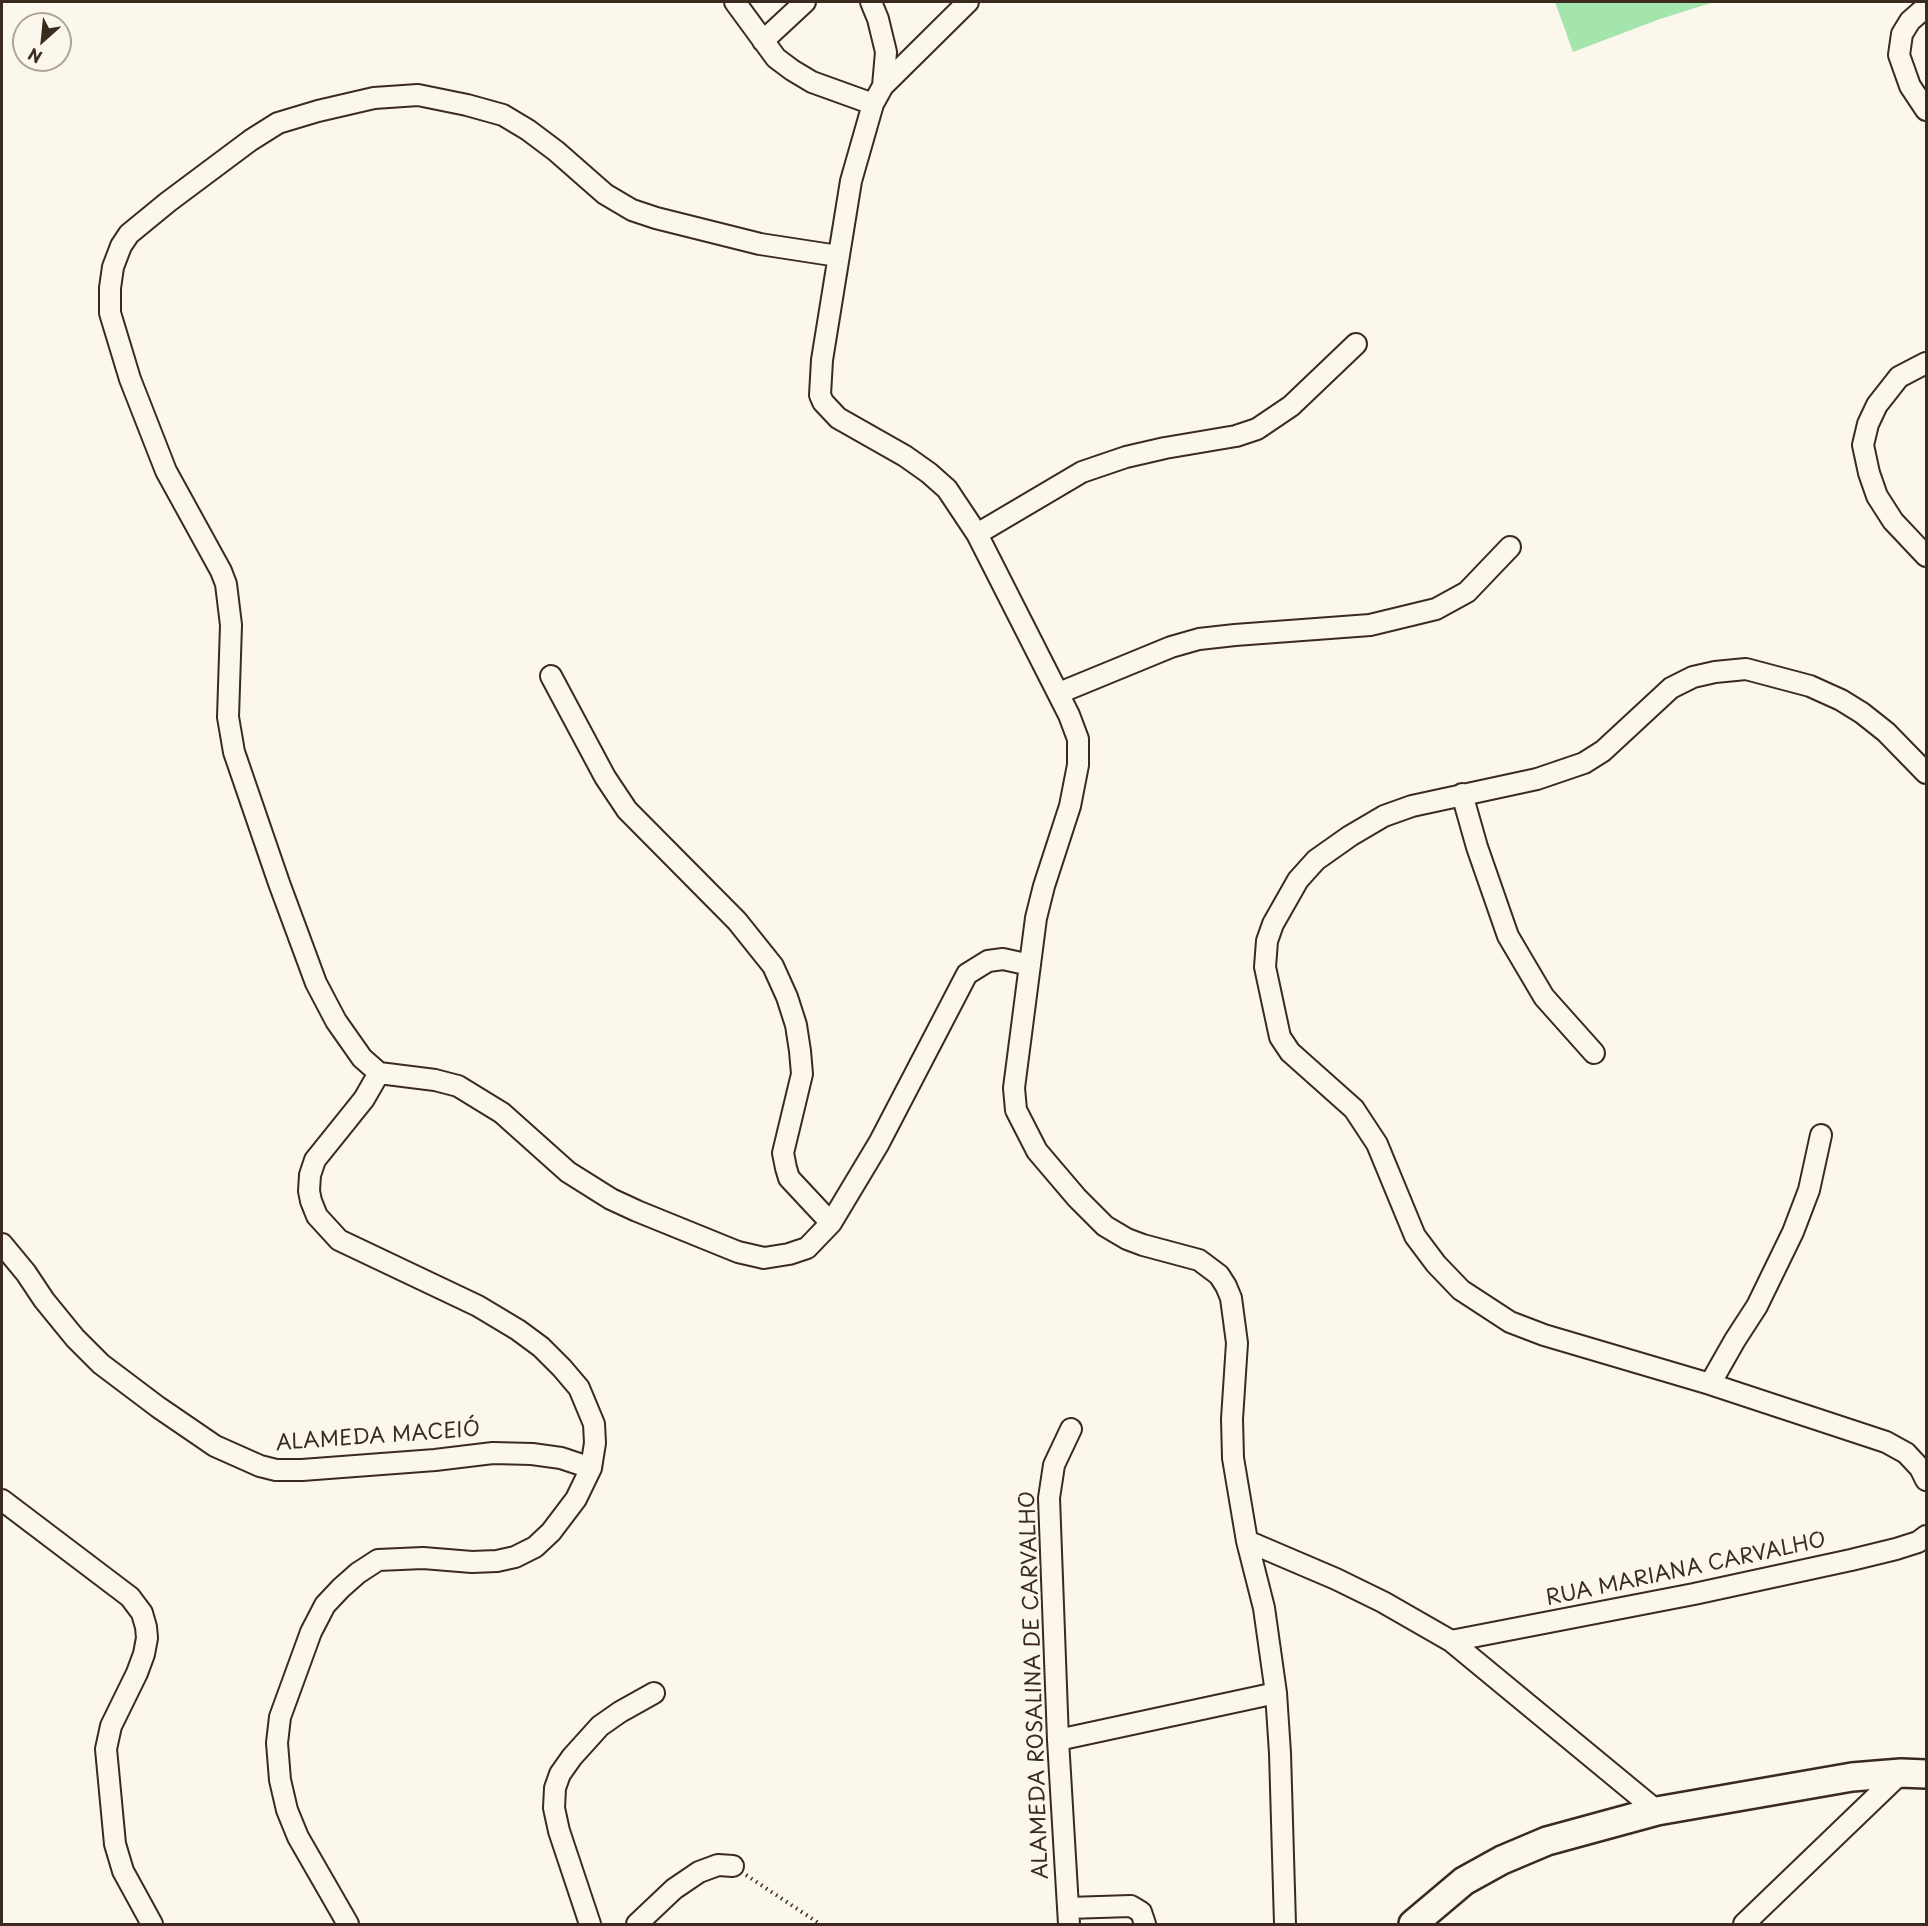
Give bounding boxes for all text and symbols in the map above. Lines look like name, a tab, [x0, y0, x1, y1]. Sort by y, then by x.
north arrow	[12, 12, 72, 72]
text: N	[24, 43, 46, 70]
street label: ALAMEDA MACEIÓ	[275, 1417, 481, 1457]
street label: ALAMEDA ROSALINA DE CARVALHO	[1016, 1490, 1054, 1880]
street label: RUA MARIANA CARVALHO	[1544, 1528, 1828, 1612]

